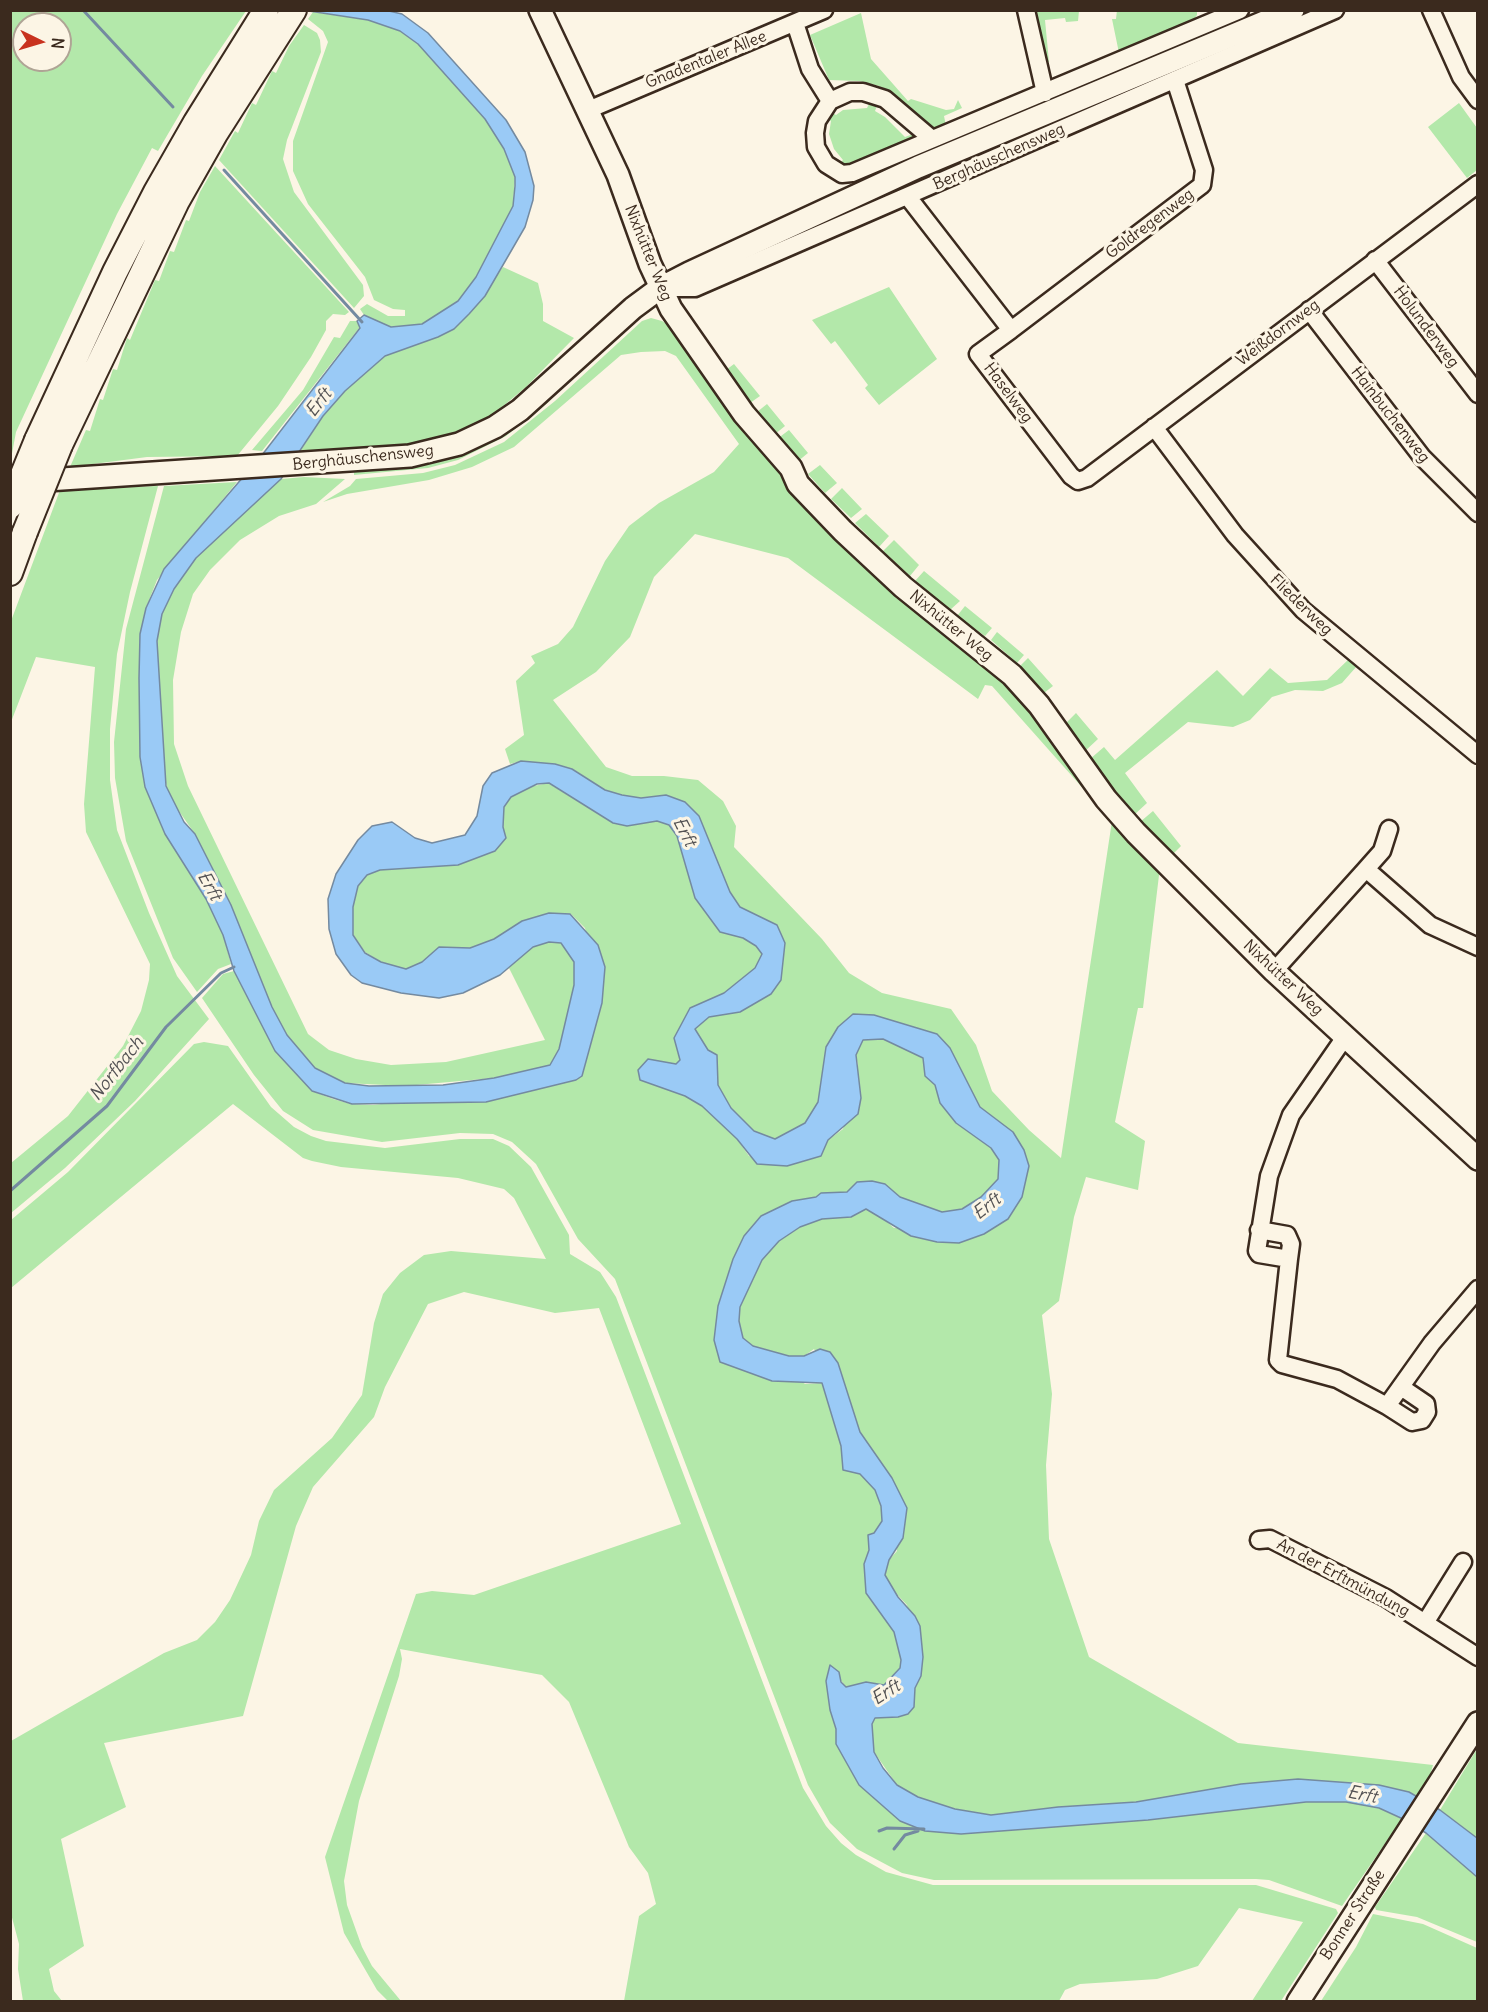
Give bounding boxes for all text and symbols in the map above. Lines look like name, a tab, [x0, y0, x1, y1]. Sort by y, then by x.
north arrow	[12, 12, 72, 72]
street label: Gnadentaler Allee	[643, 27, 769, 93]
text: N	[47, 37, 68, 50]
street label: Berghäuschensweg	[930, 119, 1068, 195]
street label: Goldregenweg	[1102, 185, 1198, 263]
street label: Nixhütter Weg	[620, 202, 676, 304]
street label: Holunderweg	[1389, 282, 1463, 372]
street label: Weißdornweg	[1233, 296, 1323, 370]
street label: Haselweg	[979, 359, 1037, 427]
street label: Hainbuchenweg	[1346, 363, 1434, 467]
water label: Erft	[301, 385, 337, 421]
street label: Berghäuschensweg	[291, 441, 435, 475]
street label: Fliederweg	[1266, 570, 1336, 640]
street label: Nixhütter Weg	[905, 586, 997, 666]
water label: Erft	[668, 814, 700, 850]
water label: Erft	[192, 868, 226, 904]
street label: Nixhütter Weg	[1239, 936, 1327, 1020]
water label: Norfbach	[85, 1033, 149, 1105]
water label: Erft	[969, 1189, 1005, 1225]
street label: An der Erftmündung	[1273, 1535, 1413, 1621]
water label: Erft	[868, 1676, 904, 1710]
water label: Erft	[1345, 1782, 1379, 1808]
street label: Bonner Straße	[1317, 1866, 1389, 1964]

